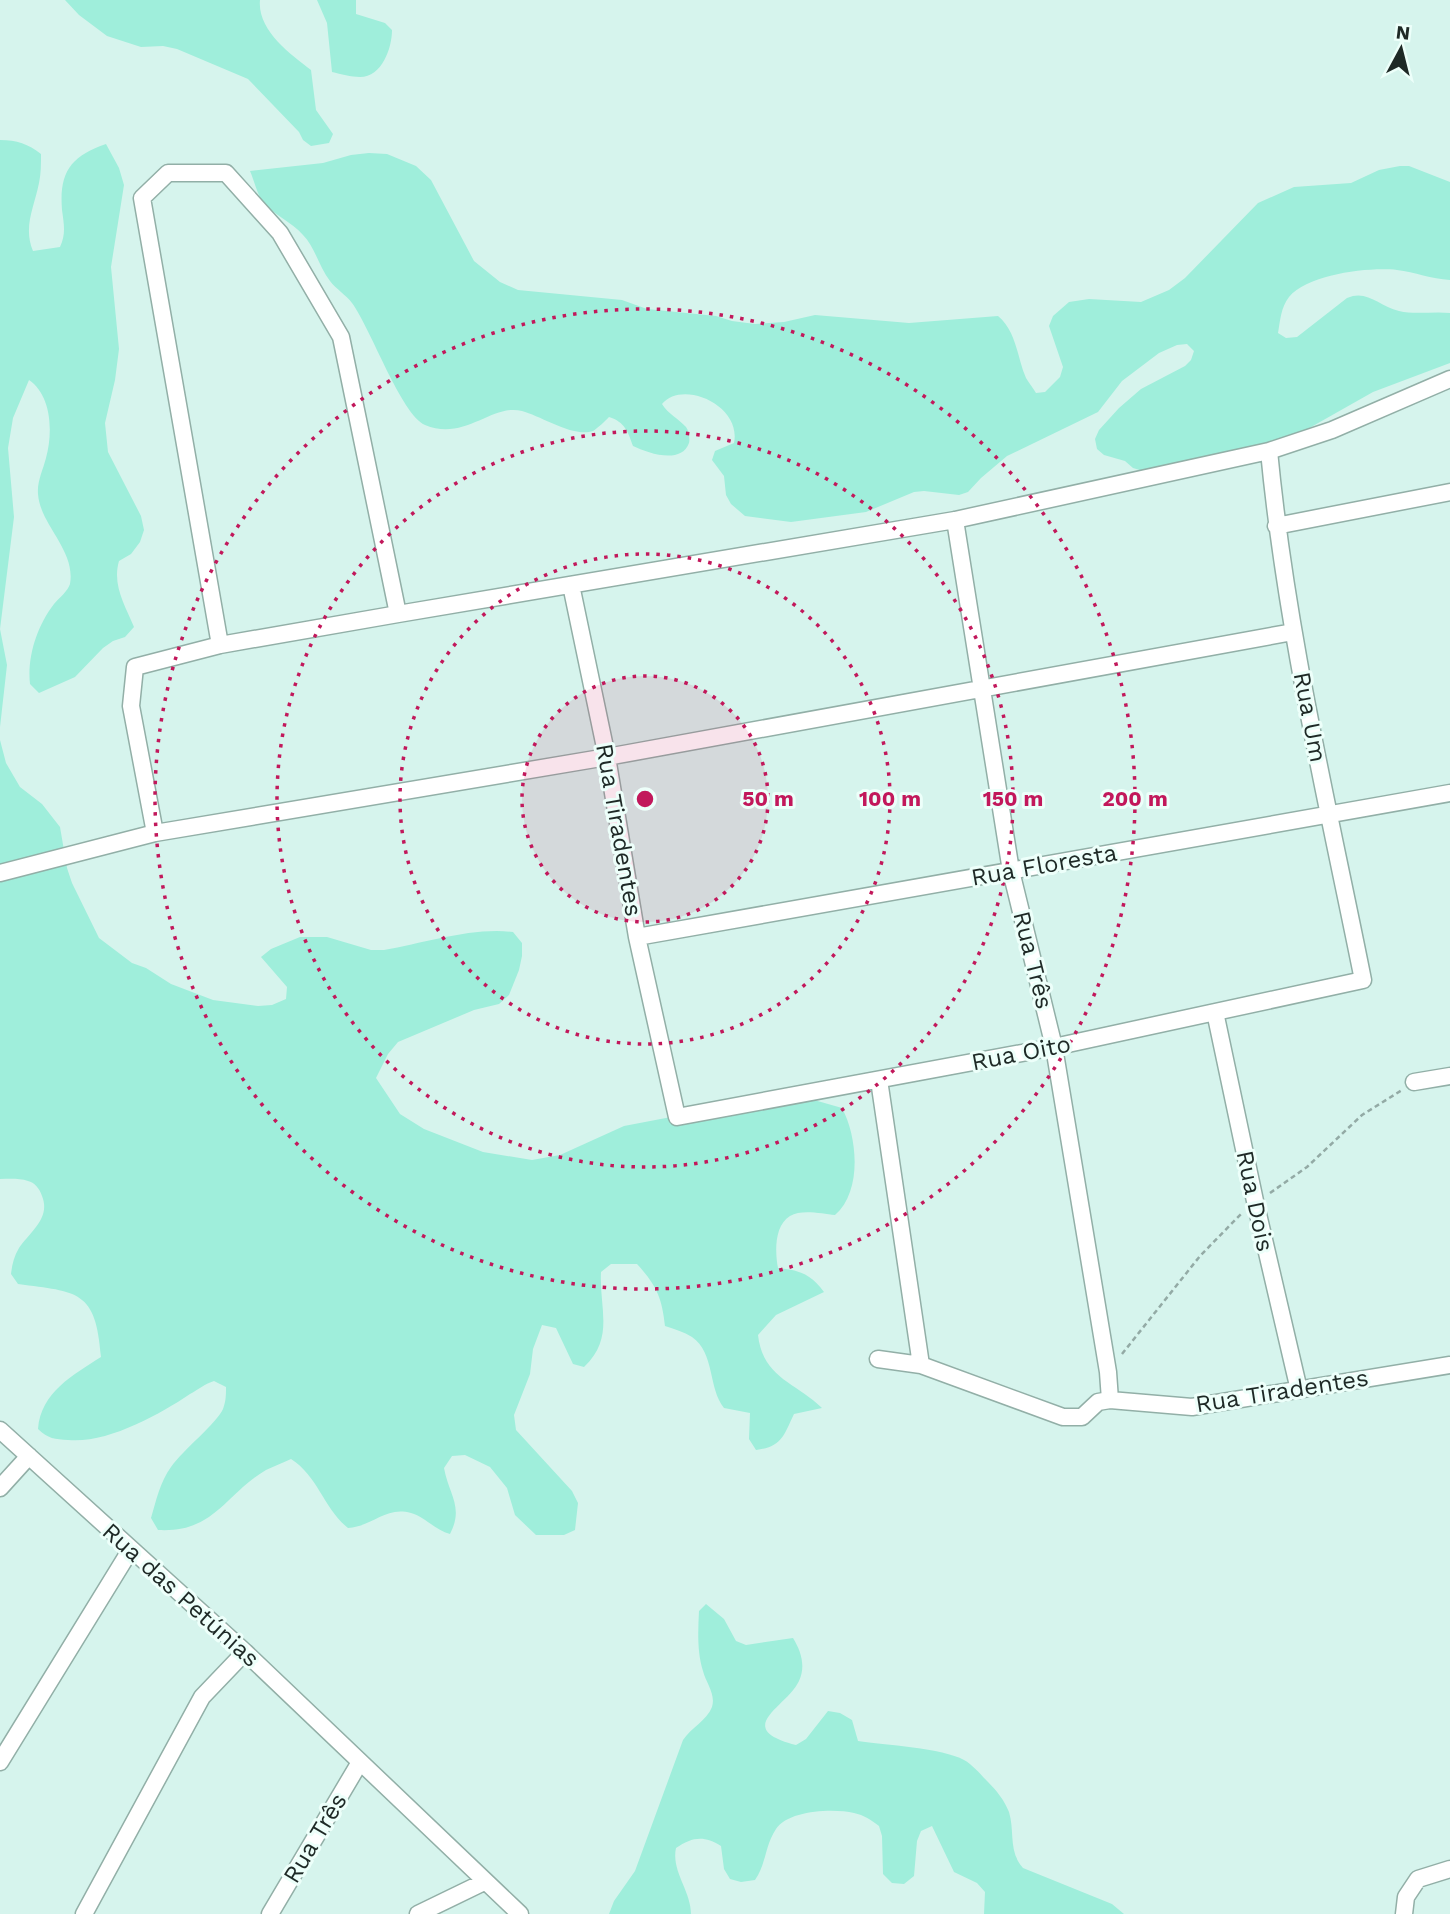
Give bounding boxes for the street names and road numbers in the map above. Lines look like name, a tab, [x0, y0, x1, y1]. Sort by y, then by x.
street label: Rua Um	[1288, 669, 1332, 765]
street label: Rua Tiradentes	[590, 742, 648, 918]
street label: Rua Floresta	[969, 838, 1119, 892]
street label: Rua Três	[1007, 908, 1059, 1012]
street label: Rua Oito	[969, 1030, 1073, 1076]
street label: Rua Dois	[1231, 1148, 1279, 1254]
street label: Rua Tiradentes	[1194, 1364, 1370, 1418]
street label: Rua das Petúnias	[97, 1517, 265, 1673]
street label: Rua Três	[277, 1788, 353, 1888]

